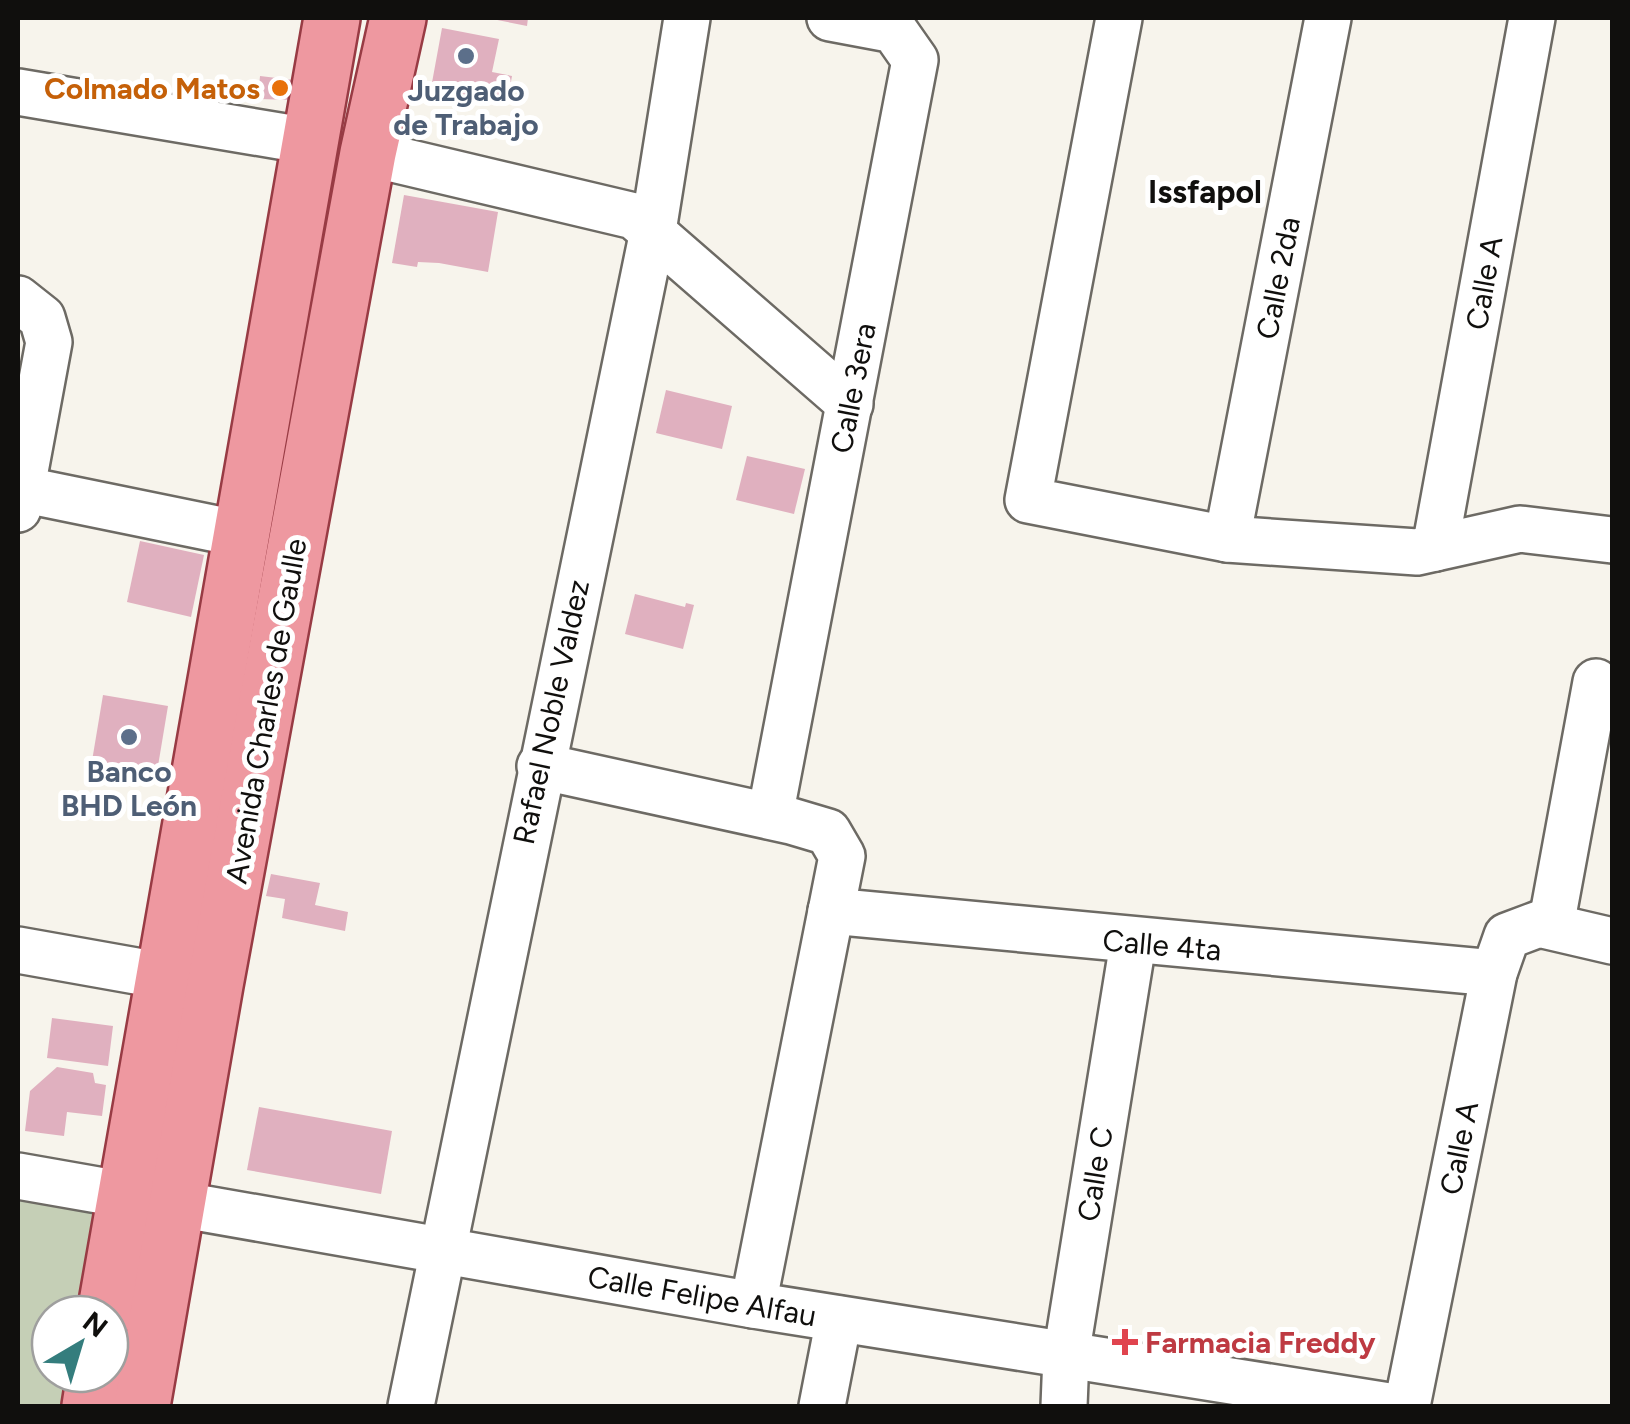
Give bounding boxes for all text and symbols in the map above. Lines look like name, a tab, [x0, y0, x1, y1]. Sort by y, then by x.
marker: Juzgado de Trabajo	[455, 45, 477, 67]
place label: Colmado Matos	[44, 70, 260, 107]
place label: Juzgado de Trabajo	[393, 72, 539, 143]
marker: Colmado Matos	[269, 77, 291, 99]
district label: Issfapol	[1148, 173, 1262, 211]
street label: Calle 2da	[1248, 214, 1308, 342]
street label: Calle A	[1458, 233, 1511, 333]
street label: Calle 3era	[822, 320, 884, 456]
street label: Avenida Charles de Gaulle	[217, 536, 315, 886]
street label: Rafael Noble Valdez	[505, 576, 597, 848]
marker: Banco BHD León	[118, 726, 140, 748]
place label: Banco BHD León	[61, 753, 197, 824]
street label: Calle 4ta	[1101, 921, 1223, 969]
street label: Calle A	[1432, 1098, 1486, 1198]
street label: Calle C	[1069, 1124, 1121, 1224]
street label: Calle Felipe Alfau	[585, 1258, 819, 1334]
north arrow	[30, 1294, 130, 1394]
text: N	[76, 1304, 114, 1344]
place label: Farmacia Freddy	[1145, 1324, 1376, 1361]
marker: Farmacia Freddy	[1114, 1331, 1136, 1353]

